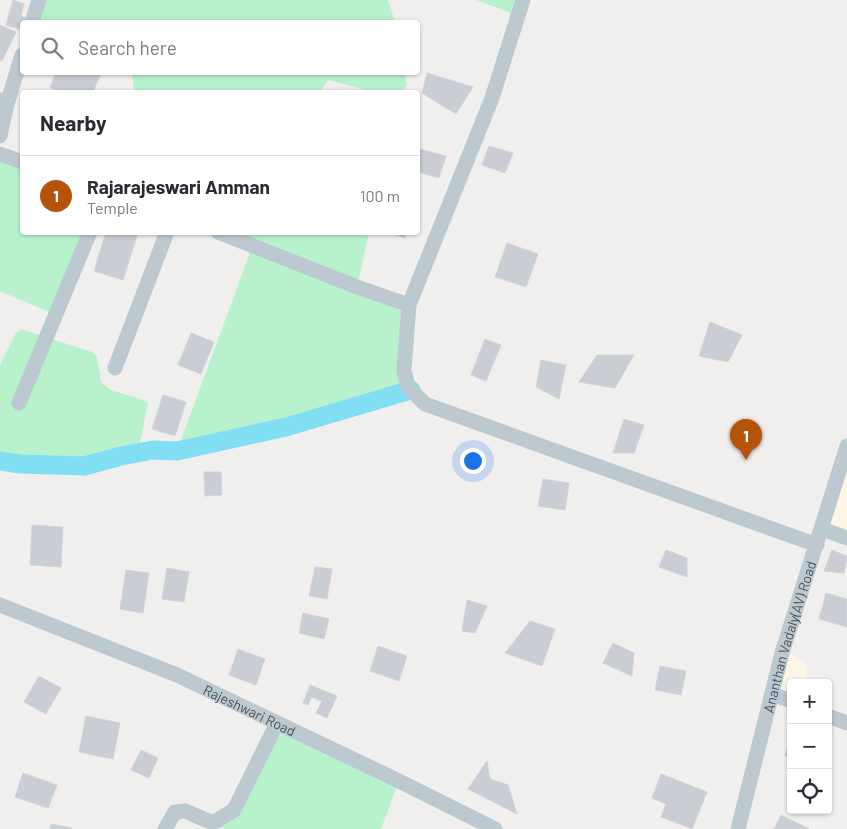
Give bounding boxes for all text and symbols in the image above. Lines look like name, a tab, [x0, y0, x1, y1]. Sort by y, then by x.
search box	[20, 20, 420, 75]
icon: search	[38, 34, 66, 62]
text: Search here	[78, 36, 177, 59]
text: Nearby	[40, 110, 106, 135]
text: Rajarajeswari Amman	[87, 175, 270, 198]
text: 1	[53, 186, 59, 205]
text: 100 m	[360, 186, 400, 205]
text: Temple	[87, 198, 138, 217]
pin: 1	[730, 419, 762, 460]
your location	[460, 448, 486, 474]
street label: Ananthan Vadaly(AV) Road	[759, 559, 819, 714]
map controls	[787, 679, 832, 814]
button: +	[787, 679, 832, 724]
street label: Rajeshwari Road	[201, 680, 299, 739]
button: −	[787, 724, 832, 769]
button: locate	[787, 769, 832, 814]

